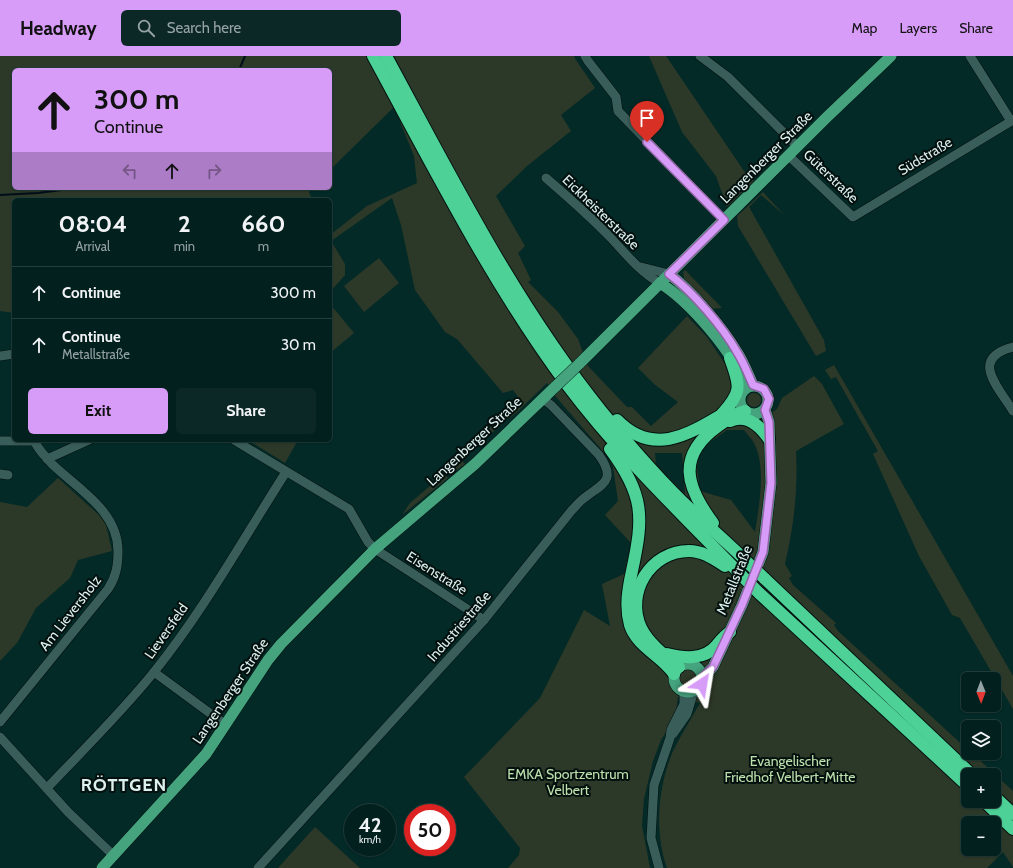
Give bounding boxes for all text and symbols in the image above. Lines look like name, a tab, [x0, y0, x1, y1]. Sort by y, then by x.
search box	[121, 10, 401, 46]
text: Headway	[20, 17, 97, 40]
icon: search	[135, 17, 157, 39]
text: Search here	[167, 19, 241, 37]
text: Map	[852, 19, 877, 37]
text: Layers	[899, 19, 937, 37]
text: Share	[959, 19, 993, 37]
text: 300 m	[94, 82, 179, 116]
icon: ahead	[28, 84, 80, 136]
pin	[630, 101, 664, 142]
icon: arrive	[636, 107, 658, 129]
street label: Langenberger Straße	[716, 107, 816, 207]
text: Continue	[94, 116, 163, 138]
street label: Südstraße	[895, 133, 955, 179]
street label: Güterstraße	[800, 145, 862, 207]
icon: left	[119, 160, 141, 182]
icon: ahead	[161, 160, 183, 182]
icon: right	[203, 160, 225, 182]
street label: Eickheisterstraße	[559, 171, 643, 253]
text: 08:04	[59, 209, 127, 238]
text: 2	[178, 209, 191, 238]
text: 660	[242, 209, 285, 238]
text: Arrival	[76, 238, 110, 254]
text: min	[174, 238, 195, 254]
text: m	[258, 238, 269, 254]
icon: ahead	[28, 282, 50, 304]
text: Continue	[62, 284, 121, 302]
text: 300 m	[270, 284, 316, 302]
text: Continue	[62, 328, 121, 346]
icon: ahead	[28, 334, 50, 356]
text: 30 m	[281, 336, 316, 354]
text: Metallstraße	[62, 346, 130, 362]
button: Exit	[28, 388, 168, 434]
button: Share	[176, 388, 316, 434]
street label: Langenberger Straße	[423, 392, 525, 490]
street label: Metallstraße	[712, 543, 756, 617]
street label: Eisenstraße	[403, 547, 471, 599]
street label: Am Lieversholz	[35, 571, 105, 654]
street label: Industriestraße	[423, 587, 495, 665]
street label: Lieversfeld	[140, 600, 192, 662]
street label: Langenberger Straße	[188, 635, 272, 747]
position arrow	[681, 663, 723, 705]
north arrow	[961, 672, 1001, 712]
map controls	[961, 672, 1001, 856]
button: layers	[961, 720, 1001, 760]
park label: Evangelischer Friedhof Velbert-Mitte	[725, 752, 855, 786]
park label: EMKA Sportzentrum Velbert	[507, 765, 629, 799]
button: +	[961, 768, 1001, 808]
district label: RÖTTGEN	[81, 774, 167, 796]
speed limit sign: 50	[404, 804, 456, 856]
text: 42	[359, 813, 382, 837]
button: −	[961, 816, 1001, 856]
text: km/h	[359, 833, 381, 846]

